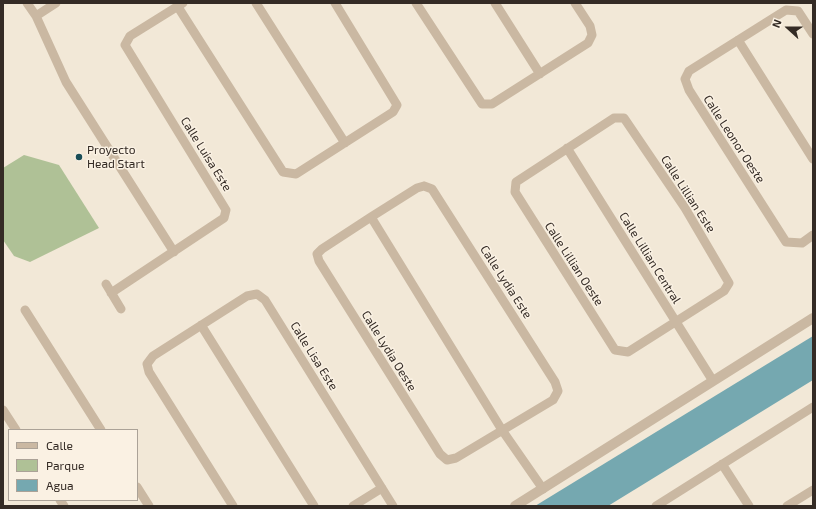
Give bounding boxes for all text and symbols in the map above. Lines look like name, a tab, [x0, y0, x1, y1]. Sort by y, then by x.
north arrow	[768, 8, 808, 48]
text: N	[769, 17, 784, 30]
street label: Calle Leonor Oeste	[700, 92, 768, 186]
street label: Calle Luisa Este	[177, 114, 235, 194]
place label: Proyecto Head Start	[87, 143, 145, 171]
marker: Proyecto Head Start	[74, 152, 84, 162]
street label: Calle Lillian Este	[658, 153, 718, 235]
street label: Calle Lillian Central	[616, 210, 684, 306]
street label: Calle Lillian Oeste	[542, 220, 606, 308]
street label: Calle Lydia Este	[477, 243, 535, 321]
street label: Calle Lydia Oeste	[359, 308, 419, 394]
street label: Calle Lisa Este	[287, 319, 341, 393]
legend	[8, 429, 138, 501]
text: Calle	[46, 438, 73, 452]
text: Parque	[46, 458, 84, 472]
text: Agua	[46, 478, 74, 492]

